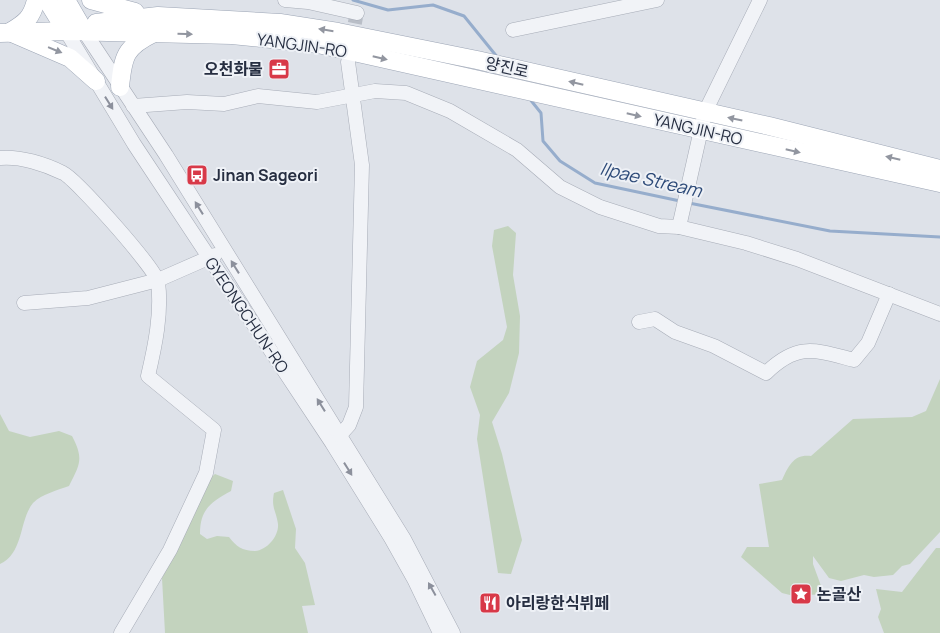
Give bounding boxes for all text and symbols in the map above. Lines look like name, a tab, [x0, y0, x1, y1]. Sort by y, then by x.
one-way arrow	[318, 26, 334, 34]
street label: YANGJIN-RO	[256, 28, 349, 62]
one-way arrow	[177, 30, 193, 38]
one-way arrow	[48, 47, 62, 55]
street label: 양진로	[483, 51, 531, 83]
one-way arrow	[373, 54, 388, 62]
office icon: 오천화물	[267, 57, 291, 81]
place label: 오천화물	[204, 58, 263, 80]
one-way arrow	[569, 79, 584, 87]
one-way arrow	[105, 96, 114, 109]
street label: YANGJIN-RO	[651, 108, 745, 150]
one-way arrow	[627, 111, 642, 119]
one-way arrow	[727, 115, 742, 123]
one-way arrow	[785, 147, 800, 155]
one-way arrow	[885, 154, 900, 162]
water label: Ilpae Stream	[598, 156, 706, 203]
bus stop icon: Jinan Sageori	[185, 163, 209, 187]
place label: Jinan Sageori	[213, 164, 318, 186]
one-way arrow	[194, 201, 203, 214]
street label: GYEONGCHUN-RO	[200, 253, 294, 378]
one-way arrow	[231, 260, 240, 273]
one-way arrow	[317, 398, 326, 411]
one-way arrow	[344, 463, 353, 476]
one-way arrow	[427, 582, 436, 596]
place icon: 논골산	[789, 582, 813, 606]
place label: 논골산	[817, 583, 861, 605]
restaurant icon: 아리랑한식뷔페	[478, 591, 502, 615]
place label: 아리랑한식뷔페	[506, 592, 609, 614]

